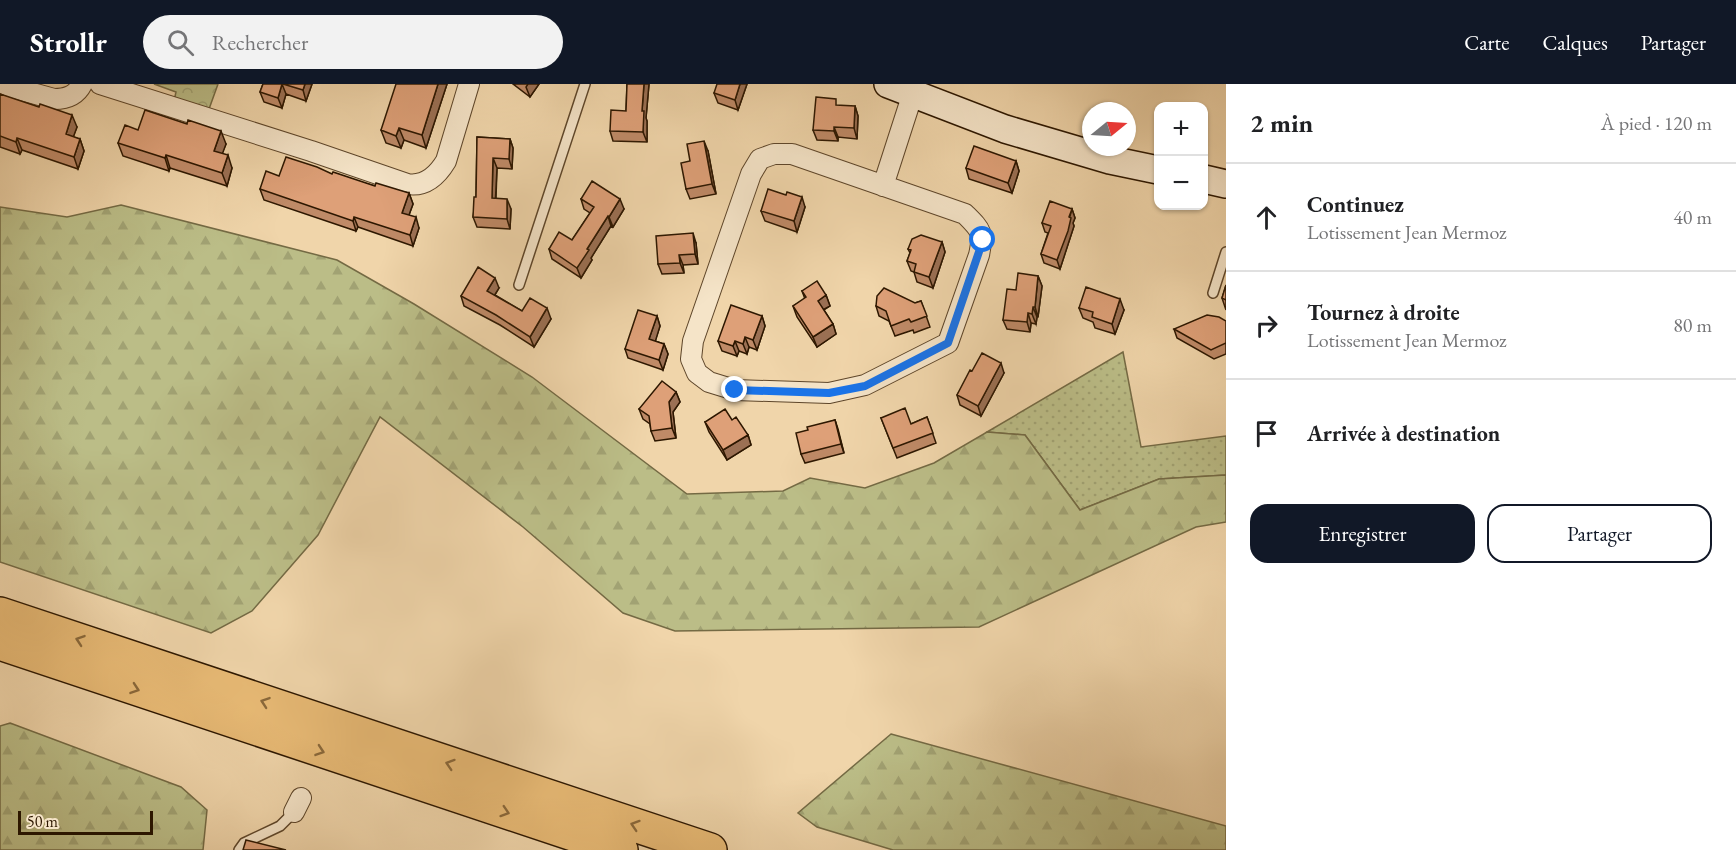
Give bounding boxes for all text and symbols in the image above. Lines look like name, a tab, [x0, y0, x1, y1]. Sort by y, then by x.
search box	[143, 15, 563, 69]
text: Strollr	[30, 24, 107, 60]
icon: search	[164, 26, 197, 59]
text: Rechercher	[212, 28, 308, 57]
text: Carte	[1464, 29, 1509, 56]
text: Calques	[1542, 29, 1608, 56]
text: Partager	[1641, 29, 1706, 56]
north arrow	[1082, 102, 1136, 156]
map controls	[1154, 102, 1208, 210]
button: +	[1154, 102, 1208, 156]
text: 2 min	[1250, 106, 1313, 140]
text: À pied · 120 m	[1601, 110, 1712, 136]
button: −	[1154, 156, 1208, 210]
text: Continuez	[1307, 190, 1404, 219]
icon: ahead	[1250, 201, 1283, 234]
text: 40 m	[1673, 204, 1712, 230]
text: Lotissement Jean Mermoz	[1307, 219, 1507, 245]
route start	[969, 226, 995, 252]
text: Tournez à droite	[1307, 298, 1460, 327]
icon: right	[1250, 309, 1283, 342]
text: 80 m	[1673, 312, 1712, 338]
text: Lotissement Jean Mermoz	[1307, 327, 1507, 353]
route end	[721, 376, 747, 402]
icon: arrive	[1250, 417, 1283, 450]
text: Arrivée à destination	[1307, 419, 1500, 448]
button: Enregistrer	[1250, 504, 1475, 563]
button: Partager	[1487, 504, 1712, 563]
one-way arrow	[75, 635, 86, 648]
one-way arrow	[129, 681, 140, 694]
one-way arrow	[260, 697, 271, 710]
one-way arrow	[314, 743, 325, 756]
one-way arrow	[445, 759, 456, 771]
one-way arrow	[499, 805, 510, 817]
scale bar	[18, 808, 153, 836]
text: 50 m	[27, 811, 58, 832]
one-way arrow	[630, 820, 641, 832]

